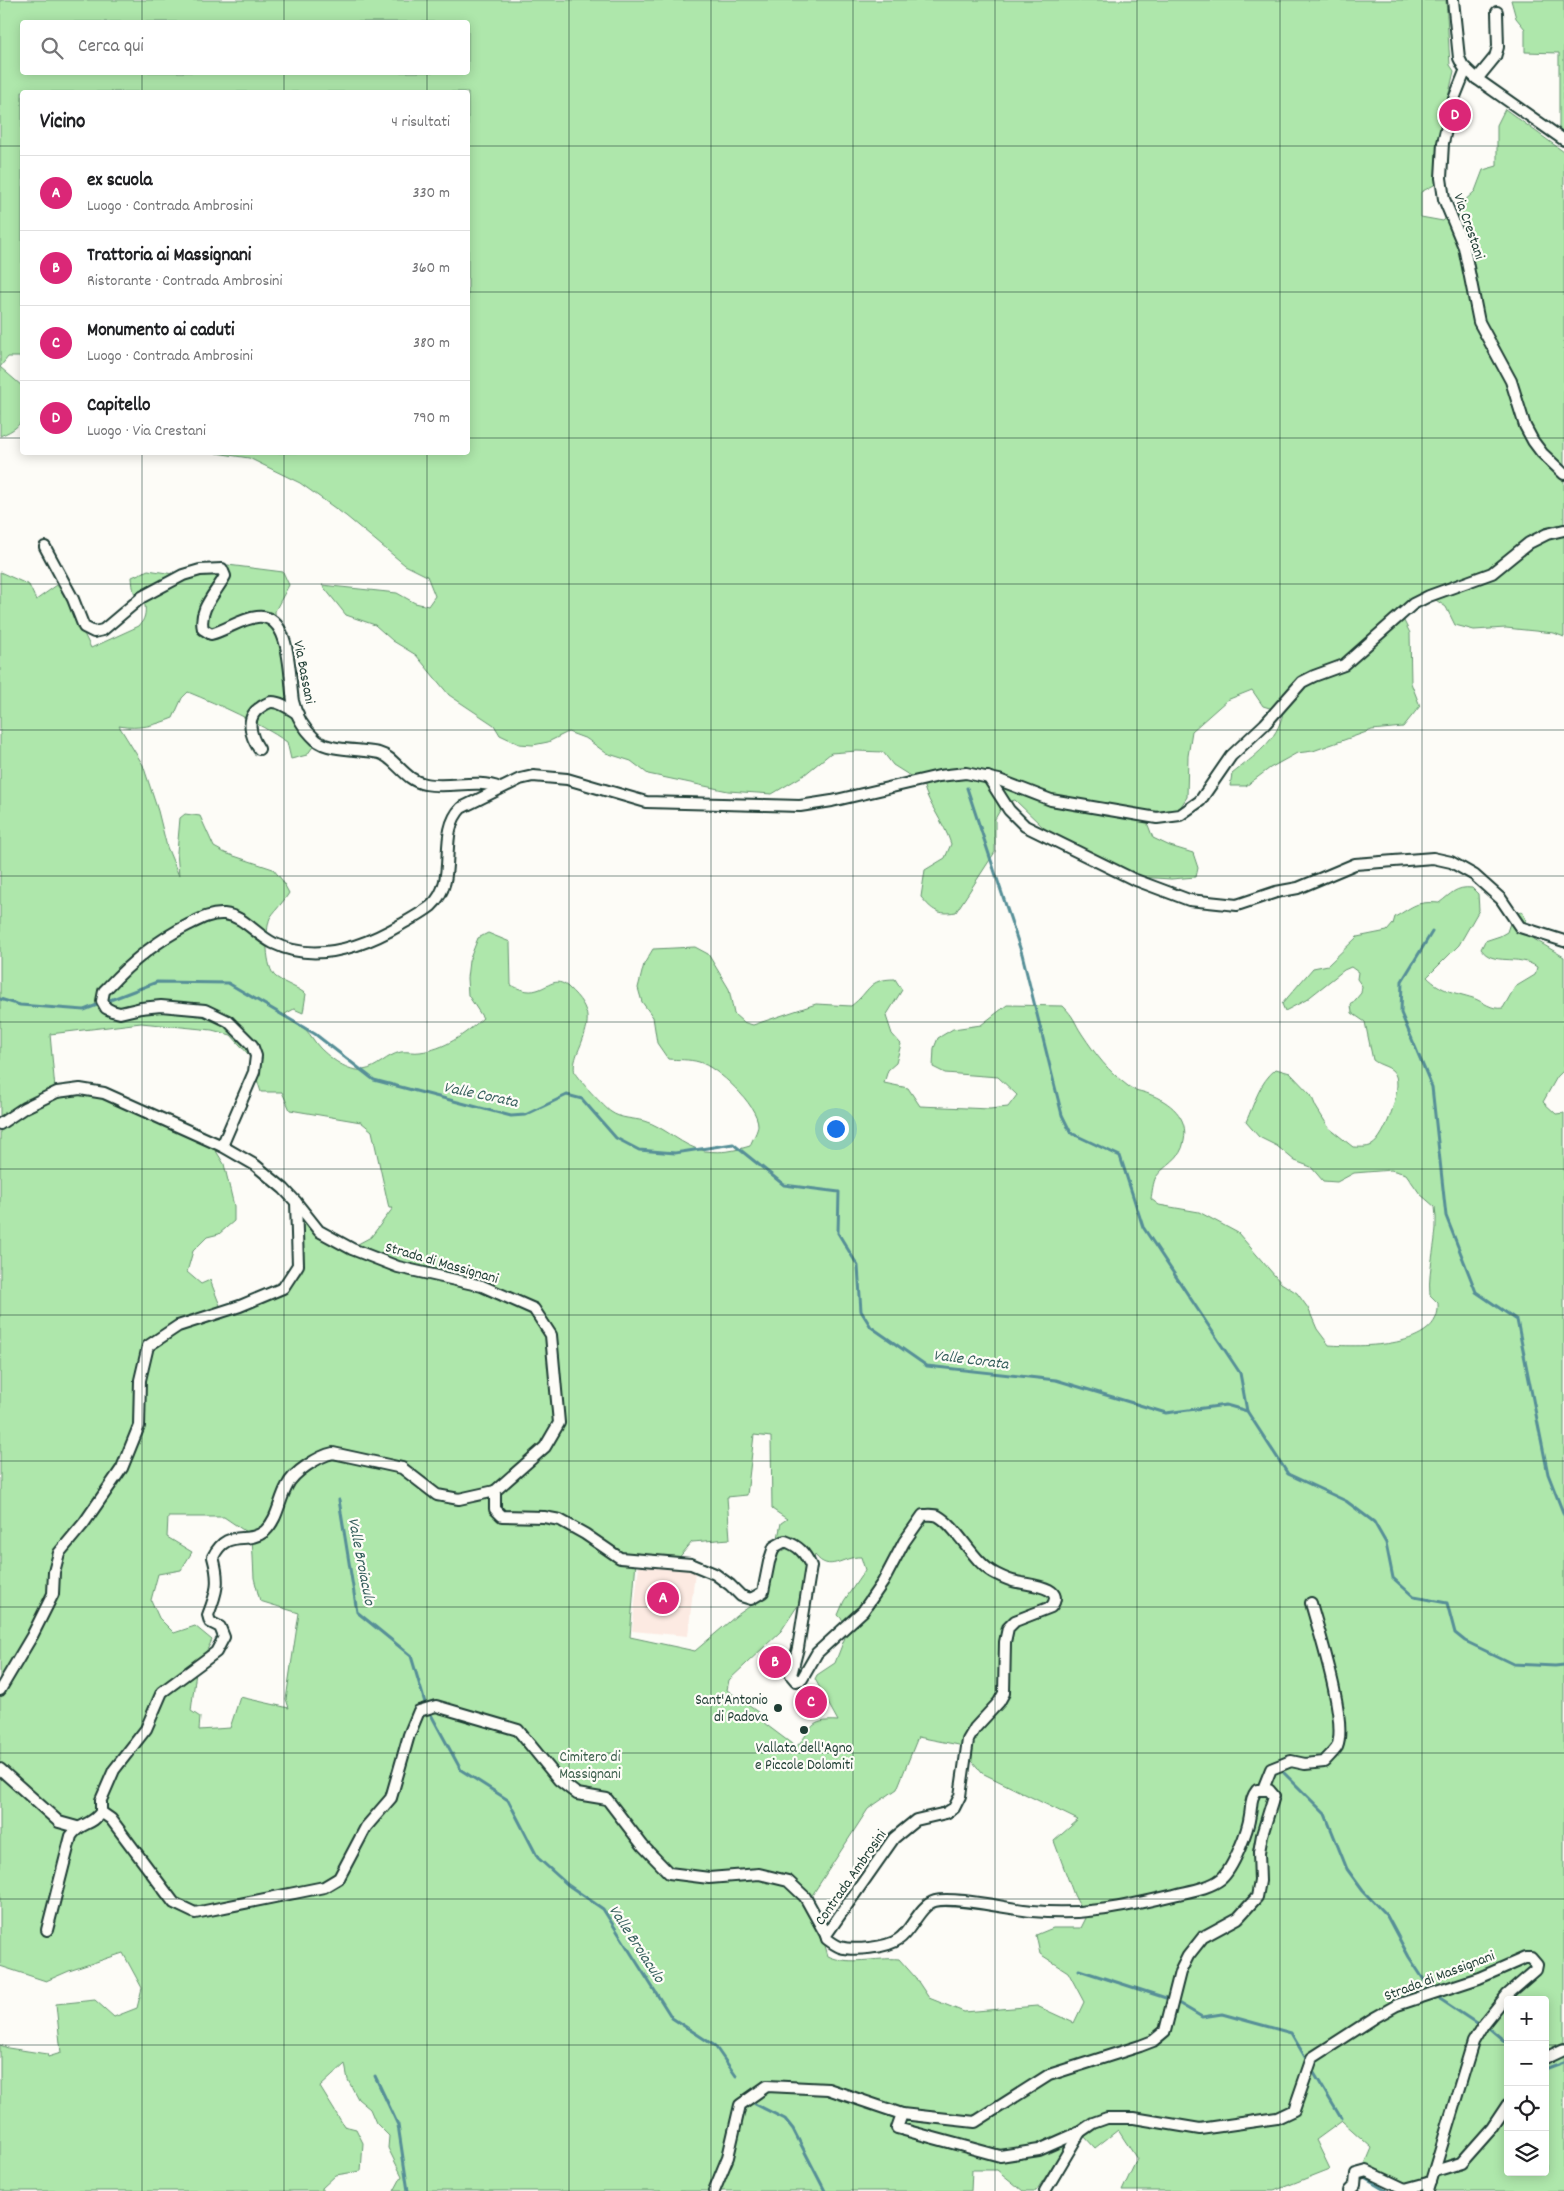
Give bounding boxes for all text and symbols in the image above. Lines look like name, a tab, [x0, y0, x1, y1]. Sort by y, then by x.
search box	[20, 20, 470, 75]
icon: search	[38, 34, 66, 62]
text: Cerca qui	[78, 34, 144, 61]
pin: D	[1439, 96, 1471, 134]
text: Vicino	[40, 108, 85, 138]
text: 4 risultati	[391, 111, 450, 134]
text: ex scuola	[87, 168, 152, 195]
text: A	[52, 182, 60, 205]
text: 330 m	[412, 182, 450, 205]
street label: Via Crestani	[1447, 191, 1490, 263]
text: Luogo · Contrada Ambrosini	[87, 195, 253, 218]
text: Trattoria ai Massignani	[87, 243, 251, 270]
text: B	[52, 257, 60, 280]
text: 360 m	[412, 257, 450, 280]
text: Ristorante · Contrada Ambrosini	[87, 270, 282, 293]
text: Monumento ai caduti	[87, 318, 234, 345]
text: C	[52, 332, 60, 355]
text: 380 m	[413, 332, 450, 355]
text: Luogo · Contrada Ambrosini	[87, 345, 253, 368]
text: Capitello	[87, 393, 150, 420]
text: D	[52, 407, 60, 430]
text: 790 m	[413, 407, 450, 430]
text: Luogo · Via Crestani	[87, 420, 206, 443]
street label: Via Bassani	[286, 639, 320, 706]
water label: Valle Corata	[441, 1076, 521, 1115]
your location	[823, 1116, 849, 1142]
street label: Strada di Massignani	[382, 1237, 501, 1291]
water label: Valle Corata	[932, 1344, 1011, 1377]
water label: Valle Broiaculo	[341, 1516, 380, 1608]
pin: A	[647, 1579, 679, 1617]
pin: B	[759, 1643, 791, 1681]
pin: C	[795, 1683, 827, 1721]
place label: Sant'Antonio di Padova	[695, 1690, 769, 1729]
marker: Sant'Antonio di Padova	[772, 1702, 784, 1714]
marker: Vallata dell'Agno e Piccole Dolomiti	[798, 1724, 810, 1736]
place label: Vallata dell'Agno e Piccole Dolomiti	[755, 1738, 853, 1777]
park label: Cimitero di Massignani	[559, 1747, 621, 1786]
street label: Contrada Ambrosini	[810, 1826, 893, 1931]
water label: Valle Broiaculo	[602, 1901, 670, 1989]
street label: Strada di Massignani	[1381, 1946, 1498, 2008]
map controls	[1504, 1996, 1549, 2176]
button: +	[1504, 1996, 1549, 2041]
button: −	[1504, 2041, 1549, 2086]
button: locate	[1504, 2086, 1549, 2131]
button: layers	[1504, 2131, 1549, 2176]

